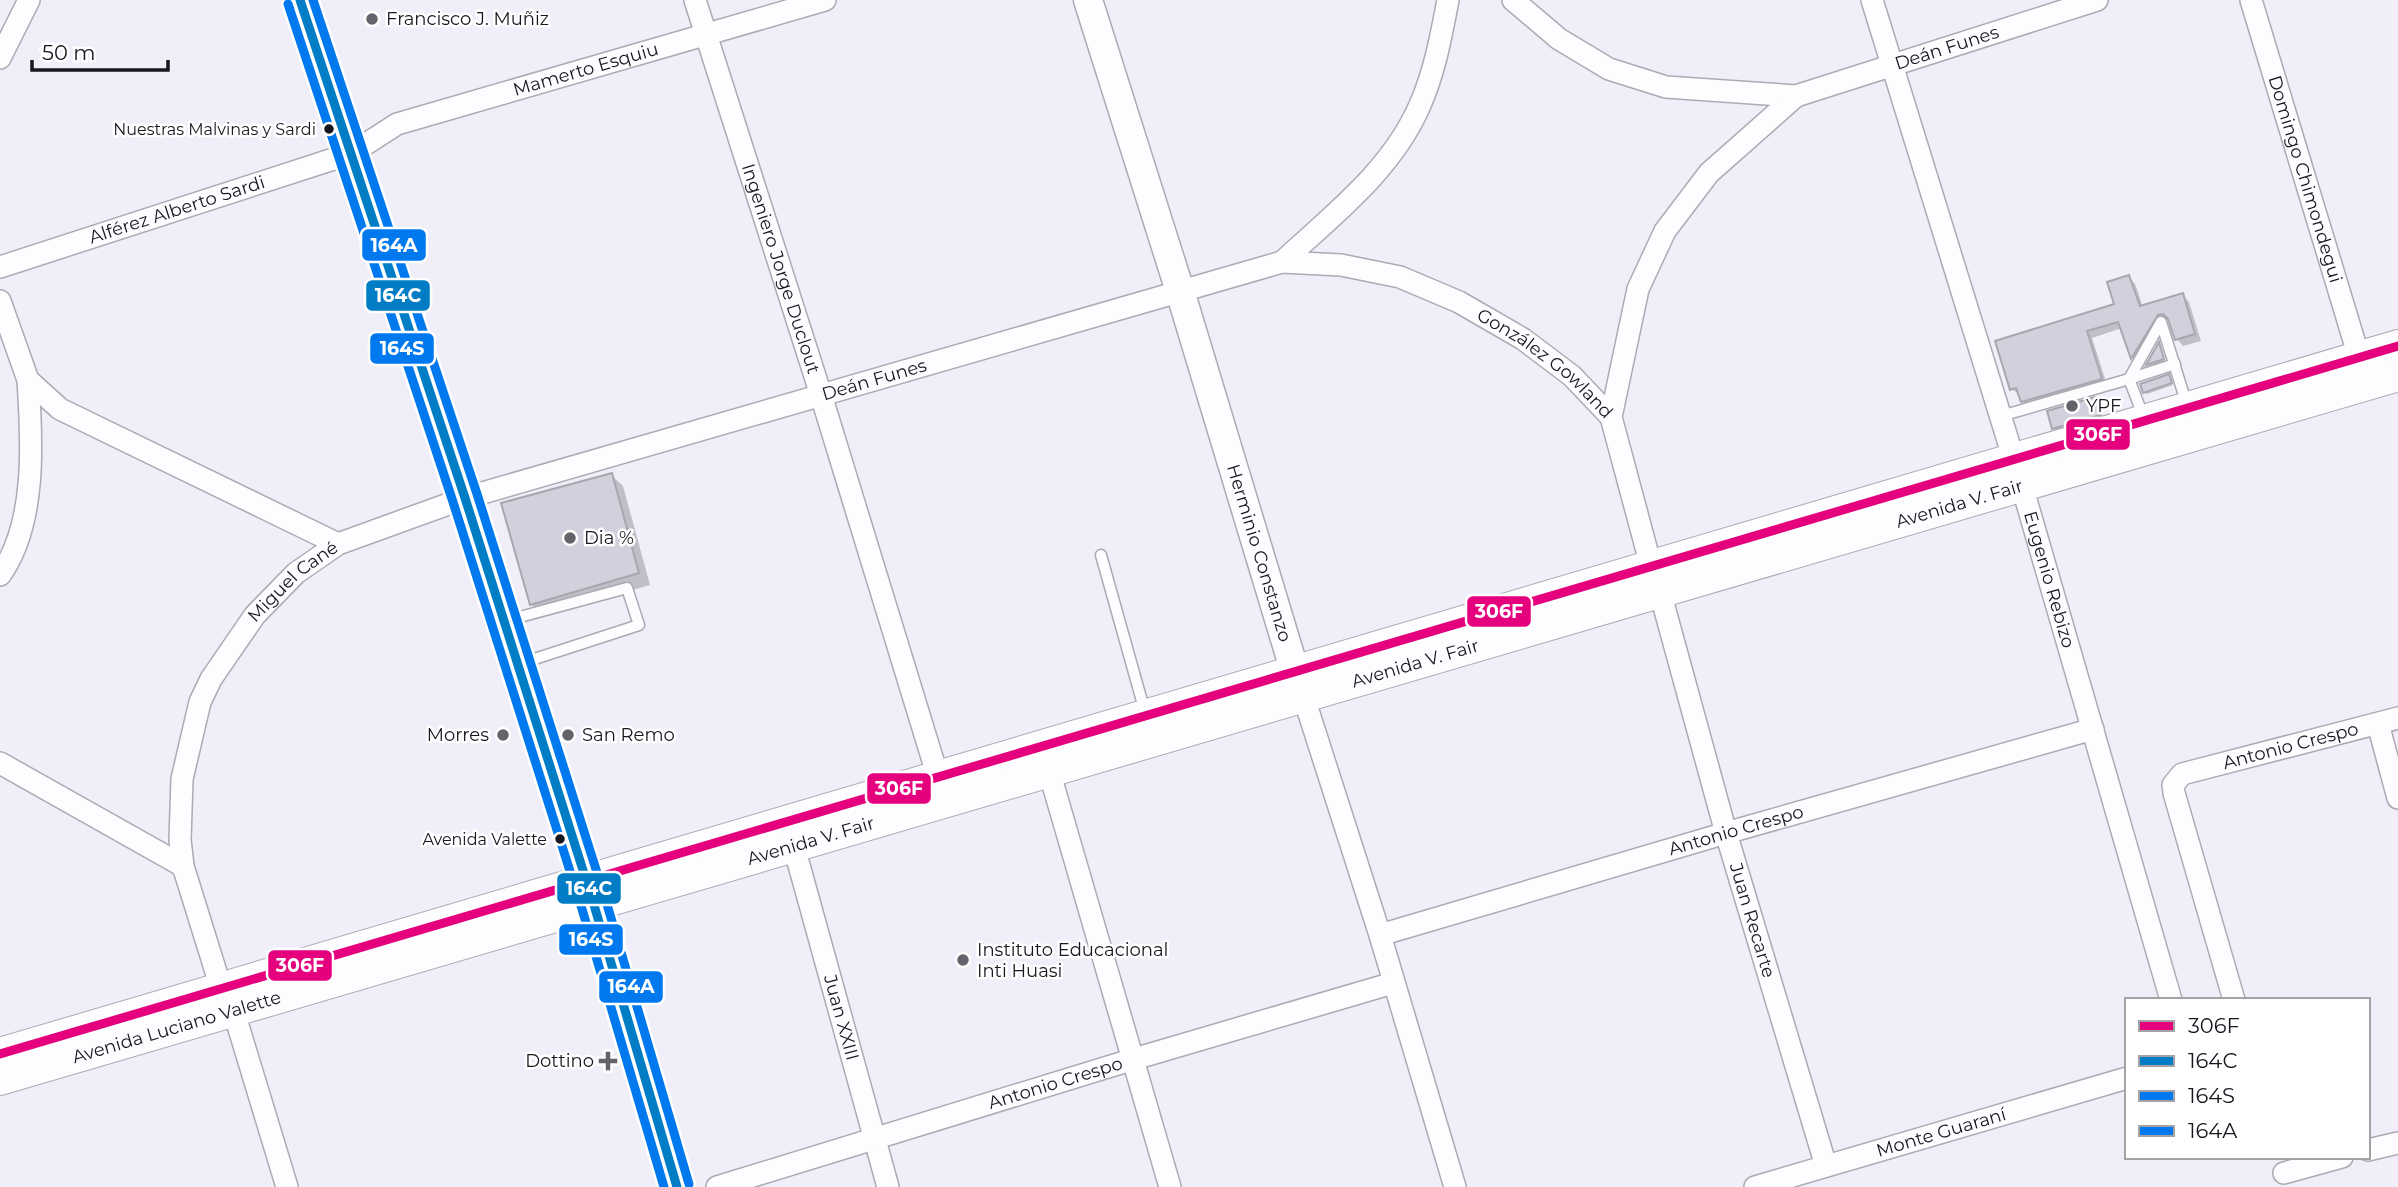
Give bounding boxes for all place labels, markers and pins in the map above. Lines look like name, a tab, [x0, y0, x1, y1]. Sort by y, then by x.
place label: Francisco J. Muñiz	[386, 8, 549, 30]
marker: Francisco J. Muñiz	[364, 11, 380, 27]
place label: Nuestras Malvinas y Sardi	[113, 120, 316, 139]
marker: Nuestras Malvinas y Sardi	[322, 122, 336, 136]
place label: YPF	[2086, 395, 2121, 417]
marker: YPF	[2064, 398, 2080, 414]
place label: Dia %	[584, 527, 634, 549]
marker: Dia %	[562, 530, 578, 546]
place label: Morres	[427, 724, 489, 746]
place label: San Remo	[582, 724, 675, 746]
marker: Morres	[495, 727, 511, 743]
marker: San Remo	[560, 727, 576, 743]
place label: Avenida Valette	[422, 830, 547, 849]
marker: Avenida Valette	[553, 832, 567, 846]
place label: Instituto Educacional Inti Huasi	[977, 939, 1168, 982]
marker: Instituto Educacional Inti Huasi	[955, 952, 971, 968]
place label: Dottino	[525, 1050, 594, 1072]
marker: Dottino	[600, 1053, 616, 1069]

